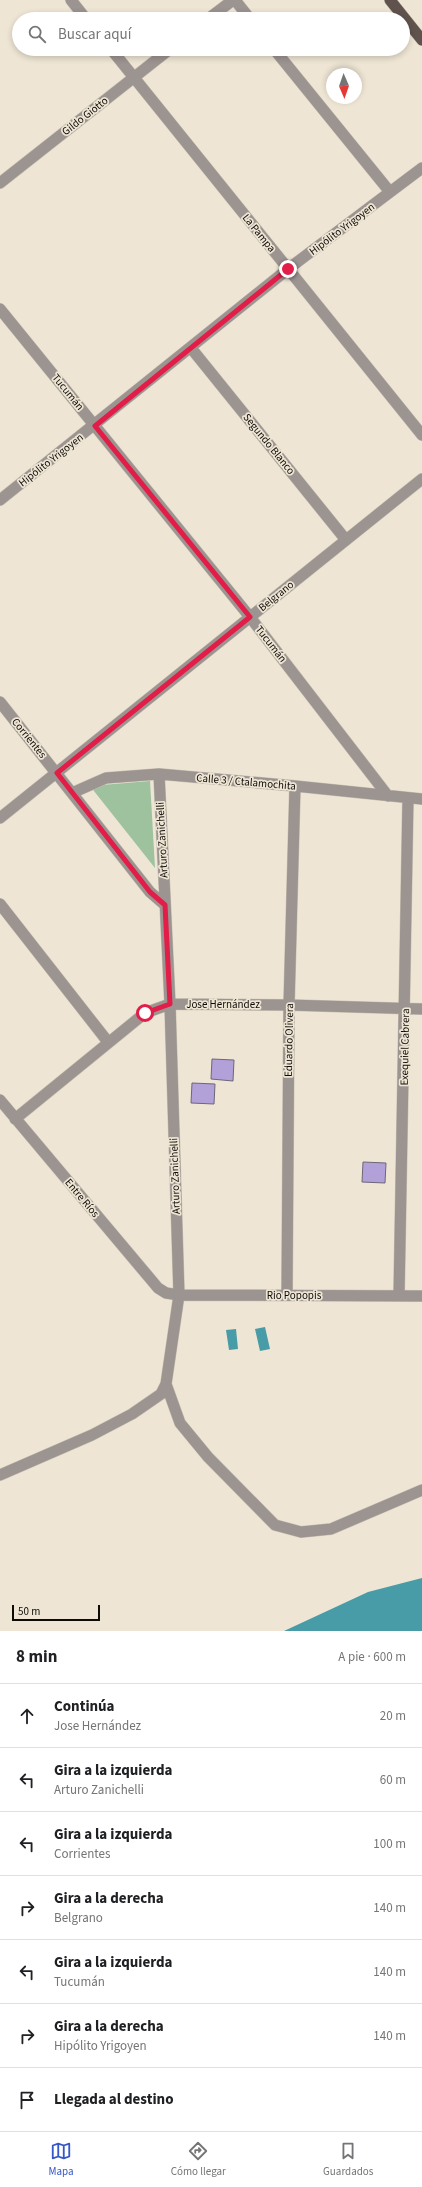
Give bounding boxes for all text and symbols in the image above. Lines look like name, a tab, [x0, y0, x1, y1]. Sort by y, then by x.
search box	[12, 12, 410, 56]
icon: search	[26, 23, 48, 45]
text: Buscar aquí	[58, 24, 131, 45]
north arrow	[326, 68, 362, 104]
street label: Gildo Giotto	[59, 93, 111, 139]
street label: Hipólito Yrigoyen	[306, 199, 378, 259]
street label: La Pampa	[239, 211, 279, 255]
route end	[279, 260, 297, 278]
street label: Tucumán	[49, 371, 87, 413]
street label: Segundo Blanco	[240, 410, 298, 478]
street label: Hipólito Yrigoyen	[15, 430, 87, 490]
street label: Belgrano	[255, 577, 297, 615]
street label: Tucumán	[252, 622, 290, 666]
street label: Corrientes	[8, 715, 50, 762]
street label: Calle 3 / Ctalamochita	[196, 770, 296, 794]
street label: Arturo Zanichelli	[153, 802, 171, 878]
street label: Jose Hernández	[186, 997, 260, 1012]
street label: Eduardo Olivera	[281, 1003, 297, 1077]
route start	[136, 1004, 154, 1022]
street label: Exequiel Cabrera	[397, 1008, 413, 1086]
street label: Arturo Zanichelli	[166, 1138, 184, 1214]
street label: Entre Ríos	[61, 1175, 103, 1221]
street label: Rio Popopis	[267, 1288, 322, 1303]
scale bar	[12, 1603, 100, 1622]
text: 50 m	[18, 1604, 40, 1619]
text: 8 min	[16, 1645, 57, 1669]
text: A pie · 600 m	[338, 1648, 406, 1666]
text: Continúa	[54, 1696, 115, 1717]
icon: ahead	[16, 1705, 38, 1727]
text: 20 m	[380, 1707, 406, 1725]
text: Jose Hernández	[54, 1717, 141, 1735]
text: Gira a la izquierda	[54, 1760, 173, 1781]
icon: left	[16, 1769, 38, 1791]
text: 60 m	[380, 1771, 406, 1789]
text: Arturo Zanichelli	[54, 1781, 144, 1799]
text: Gira a la izquierda	[54, 1824, 173, 1845]
icon: left	[16, 1833, 38, 1855]
text: 100 m	[373, 1835, 406, 1853]
text: Corrientes	[54, 1845, 110, 1863]
text: Gira a la derecha	[54, 1888, 164, 1909]
icon: right	[16, 1897, 38, 1919]
text: 140 m	[373, 1899, 406, 1917]
text: Belgrano	[54, 1909, 103, 1927]
text: Gira a la izquierda	[54, 1952, 173, 1973]
icon: left	[16, 1961, 38, 1983]
text: 140 m	[373, 1963, 406, 1981]
text: Tucumán	[54, 1973, 105, 1991]
text: Gira a la derecha	[54, 2016, 164, 2037]
icon: right	[16, 2025, 38, 2047]
text: 140 m	[373, 2027, 406, 2045]
text: Hipólito Yrigoyen	[54, 2037, 147, 2055]
icon: arrive	[16, 2089, 38, 2111]
text: Llegada al destino	[54, 2089, 174, 2110]
tab: Mapa	[49, 2140, 74, 2179]
tab: Cómo llegar	[171, 2140, 226, 2179]
tab: Guardados	[323, 2140, 373, 2179]

